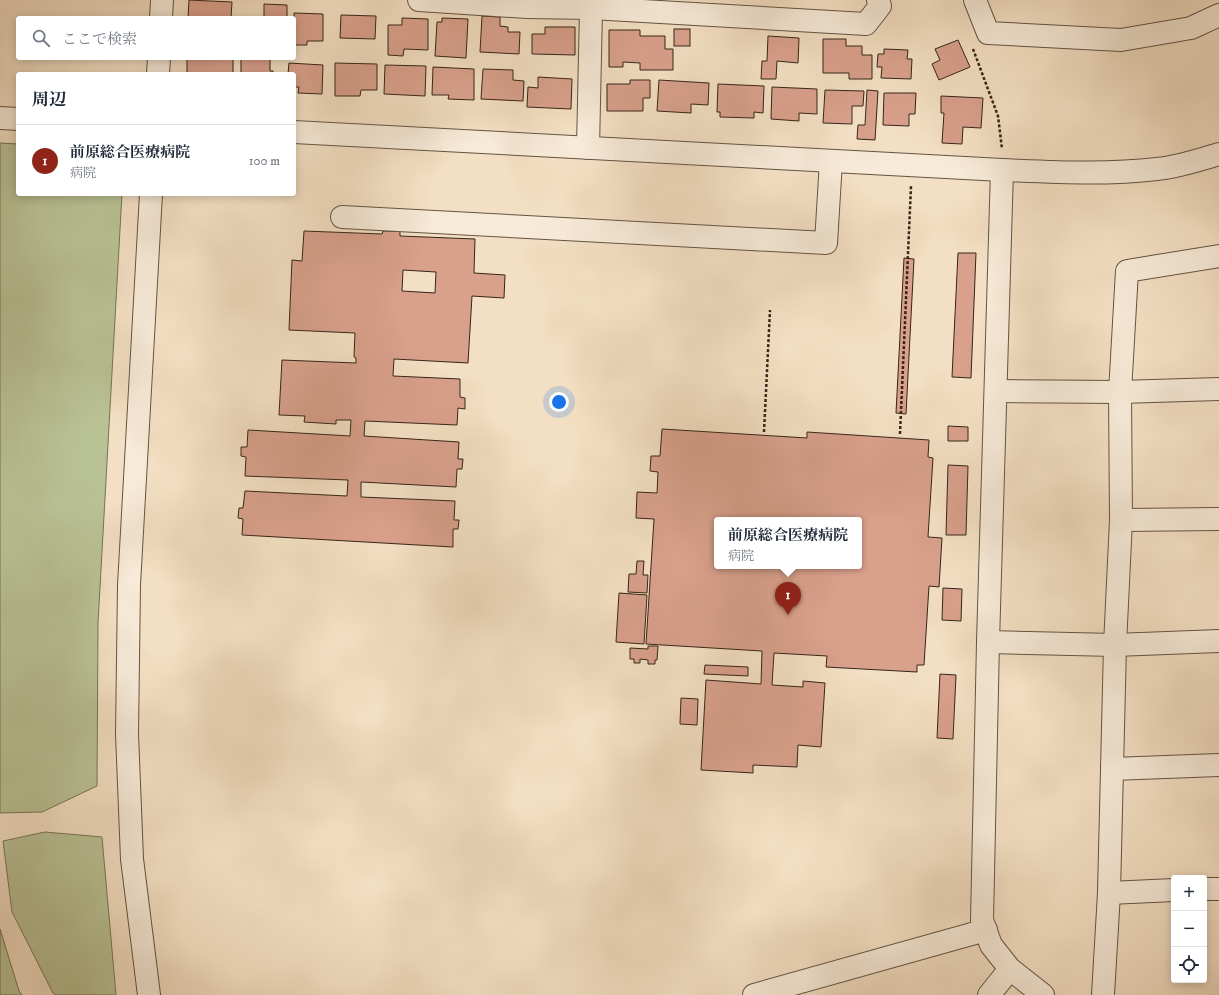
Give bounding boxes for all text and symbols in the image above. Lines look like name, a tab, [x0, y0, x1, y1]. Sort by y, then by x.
search box	[16, 16, 296, 60]
icon: search	[30, 27, 52, 49]
text: ここで検索	[62, 30, 137, 49]
text: 周辺	[32, 89, 66, 111]
text: 前原総合医療病院	[70, 143, 190, 162]
text: 1	[43, 153, 47, 169]
text: 100 m	[249, 153, 280, 169]
text: 病院	[70, 165, 96, 181]
your location	[549, 392, 569, 412]
popup	[714, 517, 862, 569]
text: 前原総合医療病院	[728, 526, 848, 545]
text: 病院	[728, 548, 754, 564]
pin: 1	[775, 582, 801, 615]
map controls	[1171, 875, 1207, 983]
button: +	[1171, 875, 1207, 911]
button: −	[1171, 911, 1207, 947]
button: locate	[1171, 947, 1207, 983]

